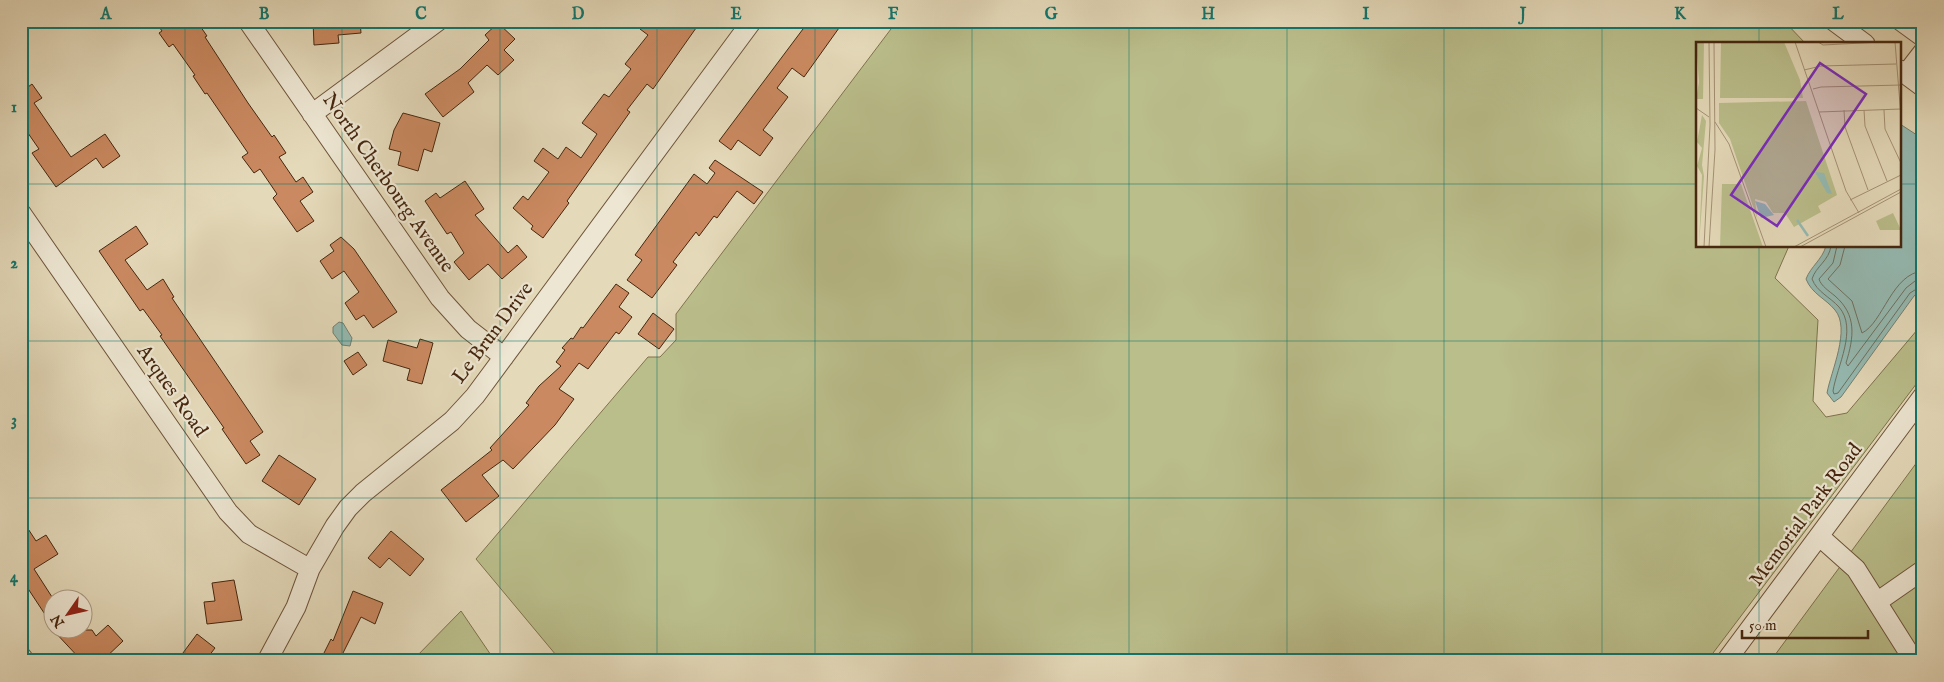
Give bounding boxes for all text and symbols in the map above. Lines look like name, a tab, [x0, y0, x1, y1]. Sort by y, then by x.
text: A	[100, 5, 113, 25]
text: B	[259, 5, 270, 25]
text: C	[415, 5, 427, 25]
text: D	[572, 5, 585, 25]
text: E	[730, 5, 742, 25]
text: F	[888, 5, 899, 25]
text: G	[1045, 5, 1058, 25]
text: H	[1201, 5, 1215, 25]
text: I	[1363, 5, 1370, 25]
text: J	[1518, 5, 1527, 25]
text: K	[1674, 5, 1687, 25]
text: L	[1832, 5, 1844, 25]
inset map	[1696, 42, 1902, 248]
street label: North Cherbourg Avenue	[317, 88, 459, 278]
text: 1	[11, 98, 17, 118]
text: 2	[10, 254, 18, 274]
street label: Le Brun Drive	[447, 277, 539, 389]
street label: Arques Road	[131, 339, 213, 442]
text: 3	[11, 411, 17, 431]
street label: Memorial Park Road	[1744, 438, 1868, 591]
text: 4	[10, 568, 19, 588]
north arrow	[42, 590, 92, 640]
scale bar	[1742, 607, 1868, 639]
text: N	[47, 611, 69, 632]
text: 50 m	[1749, 616, 1777, 635]

